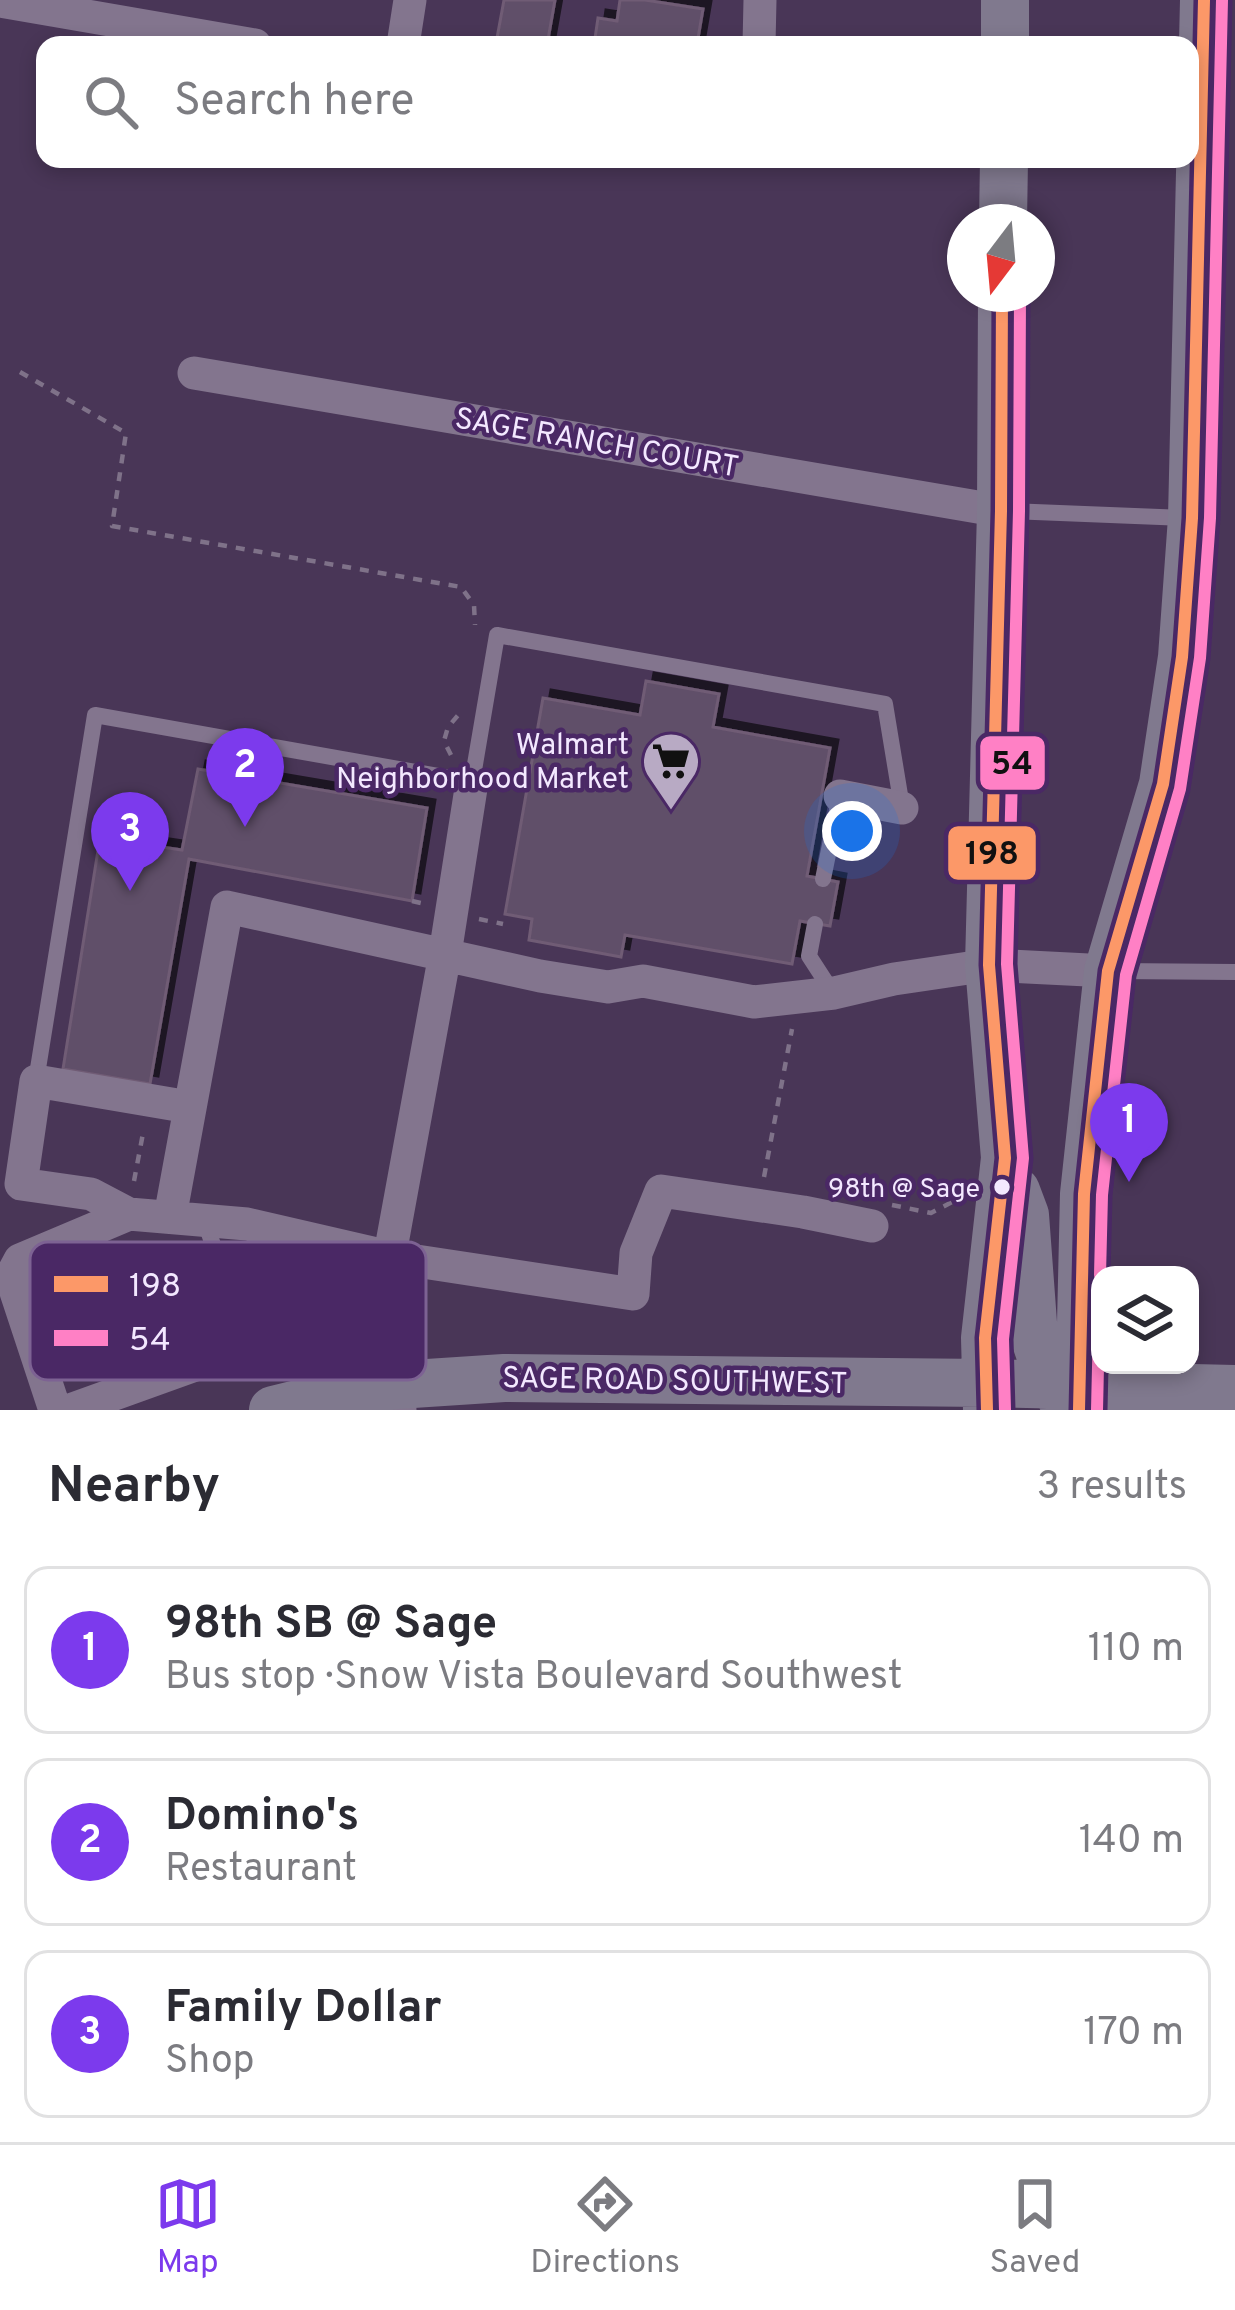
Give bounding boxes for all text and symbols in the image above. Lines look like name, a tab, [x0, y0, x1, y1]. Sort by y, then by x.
search box	[36, 36, 1199, 168]
icon: search	[78, 69, 144, 135]
text: Search here	[174, 74, 414, 131]
north arrow	[947, 204, 1055, 312]
street label: SAGE RANCH COURT	[452, 401, 741, 488]
pin: 2	[206, 728, 284, 827]
place label: Walmart Neighborhood Market	[336, 728, 629, 799]
supermarket icon: Walmart Neighborhood Market	[640, 730, 702, 812]
line badge: 54	[978, 734, 1047, 792]
text: 54	[991, 745, 1033, 787]
pin: 3	[91, 792, 169, 891]
your location	[822, 801, 882, 861]
line badge: 198	[946, 824, 1038, 882]
text: 198	[965, 835, 1019, 877]
pin: 1	[1090, 1083, 1168, 1182]
place label: 98th @ Sage	[828, 1173, 980, 1207]
marker: 98th @ Sage	[991, 1176, 1013, 1198]
legend	[30, 1242, 426, 1380]
map controls	[1091, 1266, 1199, 1374]
button: layers	[1091, 1266, 1199, 1374]
text: 198	[129, 1267, 181, 1309]
text: 54	[129, 1321, 171, 1363]
street label: SAGE ROAD SOUTHWEST	[502, 1361, 848, 1404]
text: Nearby	[48, 1456, 220, 1521]
text: 3 results	[1037, 1464, 1187, 1513]
text: 98th SB @ Sage	[165, 1597, 497, 1654]
text: 1	[82, 1626, 98, 1675]
text: 110 m	[1088, 1626, 1184, 1675]
text: Bus stop · Snow Vista Boulevard Southwest	[165, 1654, 902, 1703]
text: Domino's	[165, 1789, 359, 1846]
text: 2	[78, 1818, 102, 1867]
text: 140 m	[1079, 1818, 1184, 1867]
text: Restaurant	[165, 1846, 357, 1895]
text: Family Dollar	[165, 1981, 441, 2038]
text: 3	[78, 2010, 102, 2059]
text: 170 m	[1083, 2010, 1184, 2059]
text: Shop	[165, 2038, 255, 2087]
tab: Map	[155, 2171, 221, 2285]
tab: Directions	[530, 2171, 680, 2285]
tab: Saved	[990, 2171, 1080, 2285]

